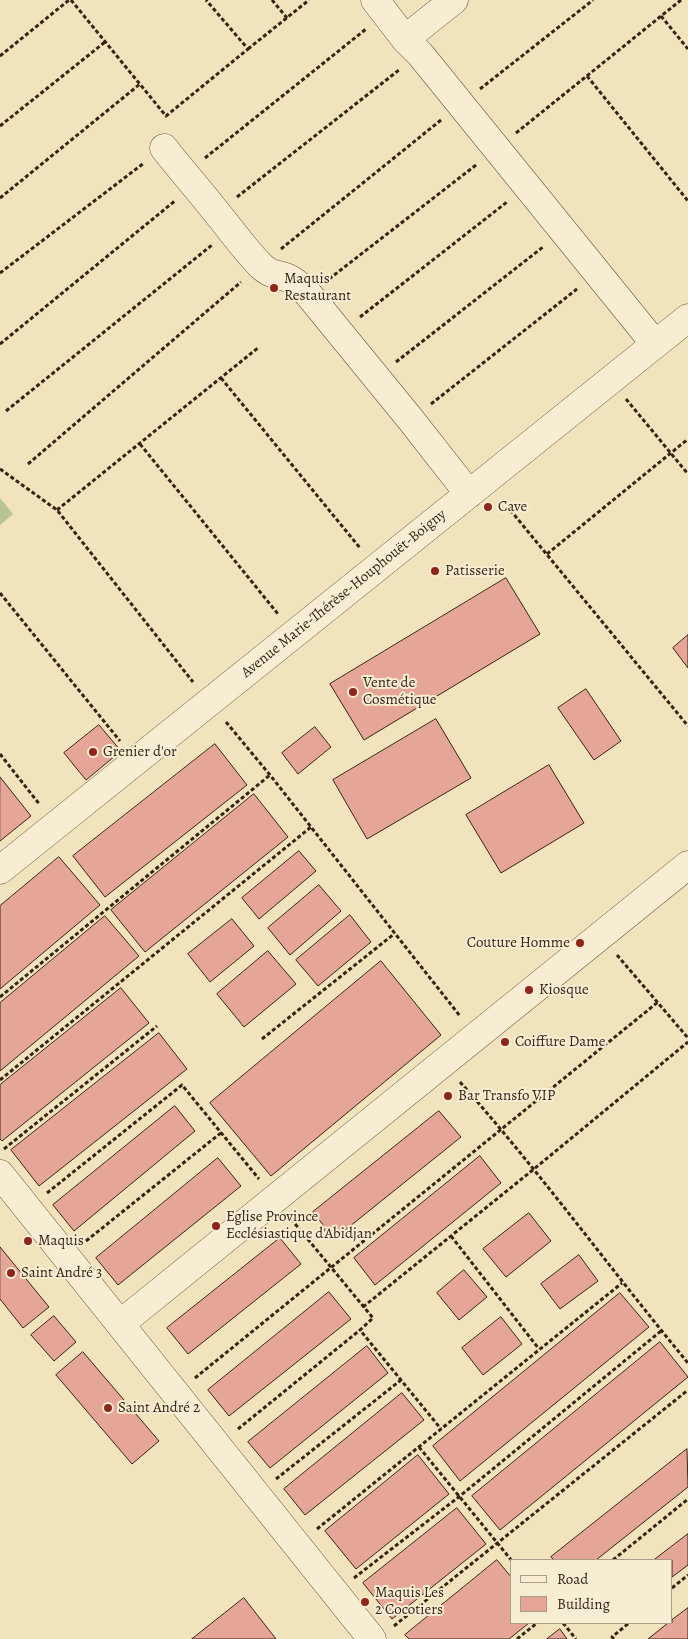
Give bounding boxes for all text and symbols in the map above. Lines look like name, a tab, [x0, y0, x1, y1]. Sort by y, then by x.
place label: Maquis Restaurant	[284, 270, 351, 305]
marker: Maquis Restaurant	[268, 282, 280, 294]
place label: Cave	[498, 498, 527, 516]
marker: Cave	[482, 501, 494, 513]
street label: Avenue Marie-Thérèse-Houphouët-Boigny	[238, 506, 450, 682]
place label: Patisserie	[445, 562, 505, 580]
marker: Patisserie	[429, 565, 441, 577]
place label: Vente de Cosmétique	[363, 674, 437, 709]
marker: Vente de Cosmétique	[347, 686, 359, 698]
place label: Grenier d'or	[103, 743, 177, 761]
marker: Grenier d'or	[87, 746, 99, 758]
place label: Couture Homme	[467, 934, 570, 952]
marker: Couture Homme	[574, 937, 586, 949]
place label: Kiosque	[539, 981, 589, 999]
marker: Kiosque	[523, 984, 535, 996]
place label: Coiffure Dame	[515, 1033, 605, 1051]
marker: Coiffure Dame	[499, 1036, 511, 1048]
place label: Bar Transfo VIP	[458, 1087, 555, 1105]
marker: Bar Transfo VIP	[442, 1090, 454, 1102]
place label: Eglise Province Ecclésiastique d'Abidjan	[226, 1208, 372, 1243]
marker: Eglise Province Ecclésiastique d'Abidjan	[210, 1220, 222, 1232]
place label: Maquis	[38, 1232, 84, 1250]
marker: Maquis	[22, 1235, 34, 1247]
place label: Saint André 3	[21, 1264, 102, 1282]
marker: Saint André 3	[5, 1267, 17, 1279]
place label: Saint André 2	[118, 1399, 200, 1417]
marker: Saint André 2	[102, 1402, 114, 1414]
legend	[510, 1559, 673, 1624]
text: Road	[557, 1569, 588, 1589]
place label: Maquis Les 2 Cocotiers	[375, 1584, 444, 1619]
text: Building	[557, 1594, 610, 1614]
marker: Maquis Les 2 Cocotiers	[359, 1596, 371, 1608]

